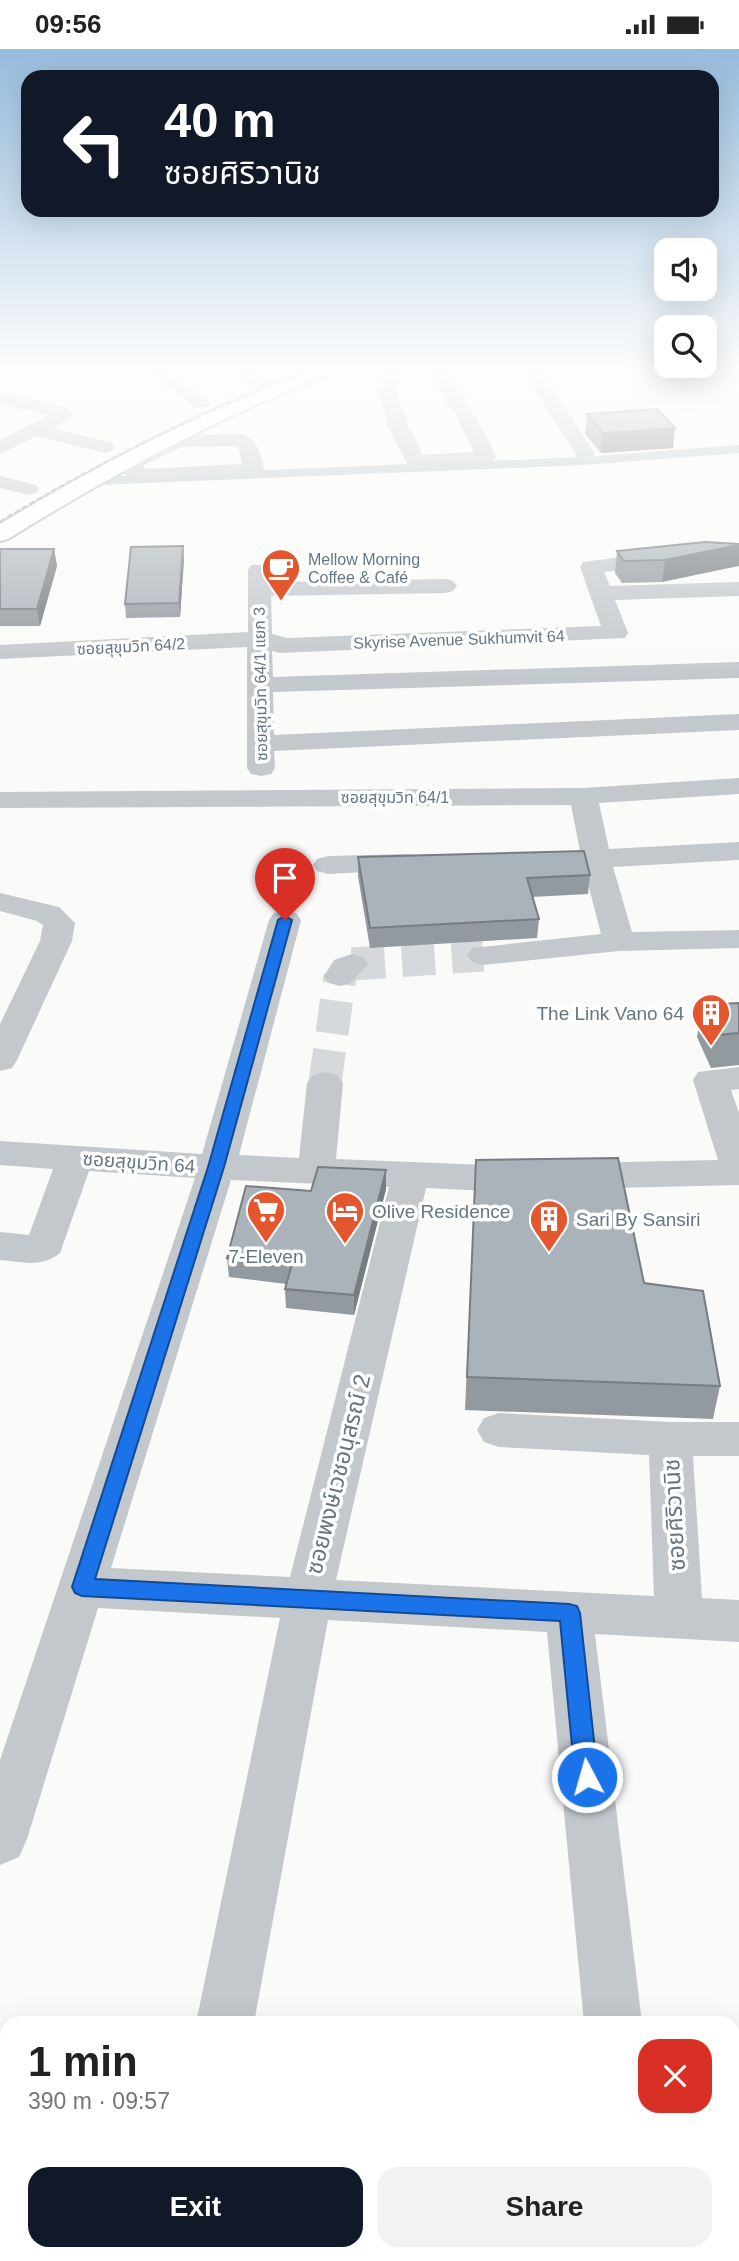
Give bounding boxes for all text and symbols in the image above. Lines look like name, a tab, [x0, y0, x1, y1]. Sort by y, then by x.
text: 09:56	[35, 9, 102, 39]
text: 40 m	[164, 93, 276, 147]
icon: left	[49, 98, 140, 189]
text: ซอยศิริวานิช	[164, 155, 321, 191]
map controls	[654, 238, 717, 378]
button: sound	[654, 238, 717, 301]
button: search	[654, 315, 717, 378]
cafe icon: Mellow Morning Coffee & Café	[260, 547, 302, 602]
place label: Mellow Morning Coffee & Café	[308, 551, 420, 586]
street label: ซอยสุขุมวิท 64/1 แยก 3	[251, 607, 271, 761]
street label: Skyrise Avenue Sukhumvit 64	[353, 627, 565, 652]
street label: ซอยสุขุมวิท 64/2	[76, 635, 186, 659]
street label: ซอยสุขุมวิท 64/1	[341, 789, 449, 807]
pin	[255, 848, 315, 920]
icon: arrive	[266, 859, 304, 897]
building icon: The Link Vano 64	[690, 992, 732, 1047]
place label: The Link Vano 64	[536, 1003, 684, 1024]
street label: ซอยสุขุมวิท 64	[82, 1148, 196, 1178]
supermarket icon: 7-Eleven	[245, 1189, 287, 1244]
hotel icon: Olive Residence	[324, 1190, 366, 1245]
building icon: Sari By Sansiri	[528, 1198, 570, 1253]
place label: Olive Residence	[372, 1201, 510, 1222]
place label: Sari By Sansiri	[576, 1209, 701, 1230]
place label: 7-Eleven	[229, 1246, 304, 1267]
street label: ซอยพงษ์เวชอนุสรณ์ 2	[301, 1371, 376, 1577]
street label: ซอยศิริวานิช	[658, 1458, 690, 1572]
position arrow	[550, 1740, 624, 1814]
text: 1 min	[28, 2038, 138, 2085]
button: close	[638, 2039, 712, 2113]
text: 390 m · 09:57	[28, 2088, 170, 2114]
button: Exit	[28, 2167, 363, 2247]
button: Share	[377, 2167, 712, 2247]

